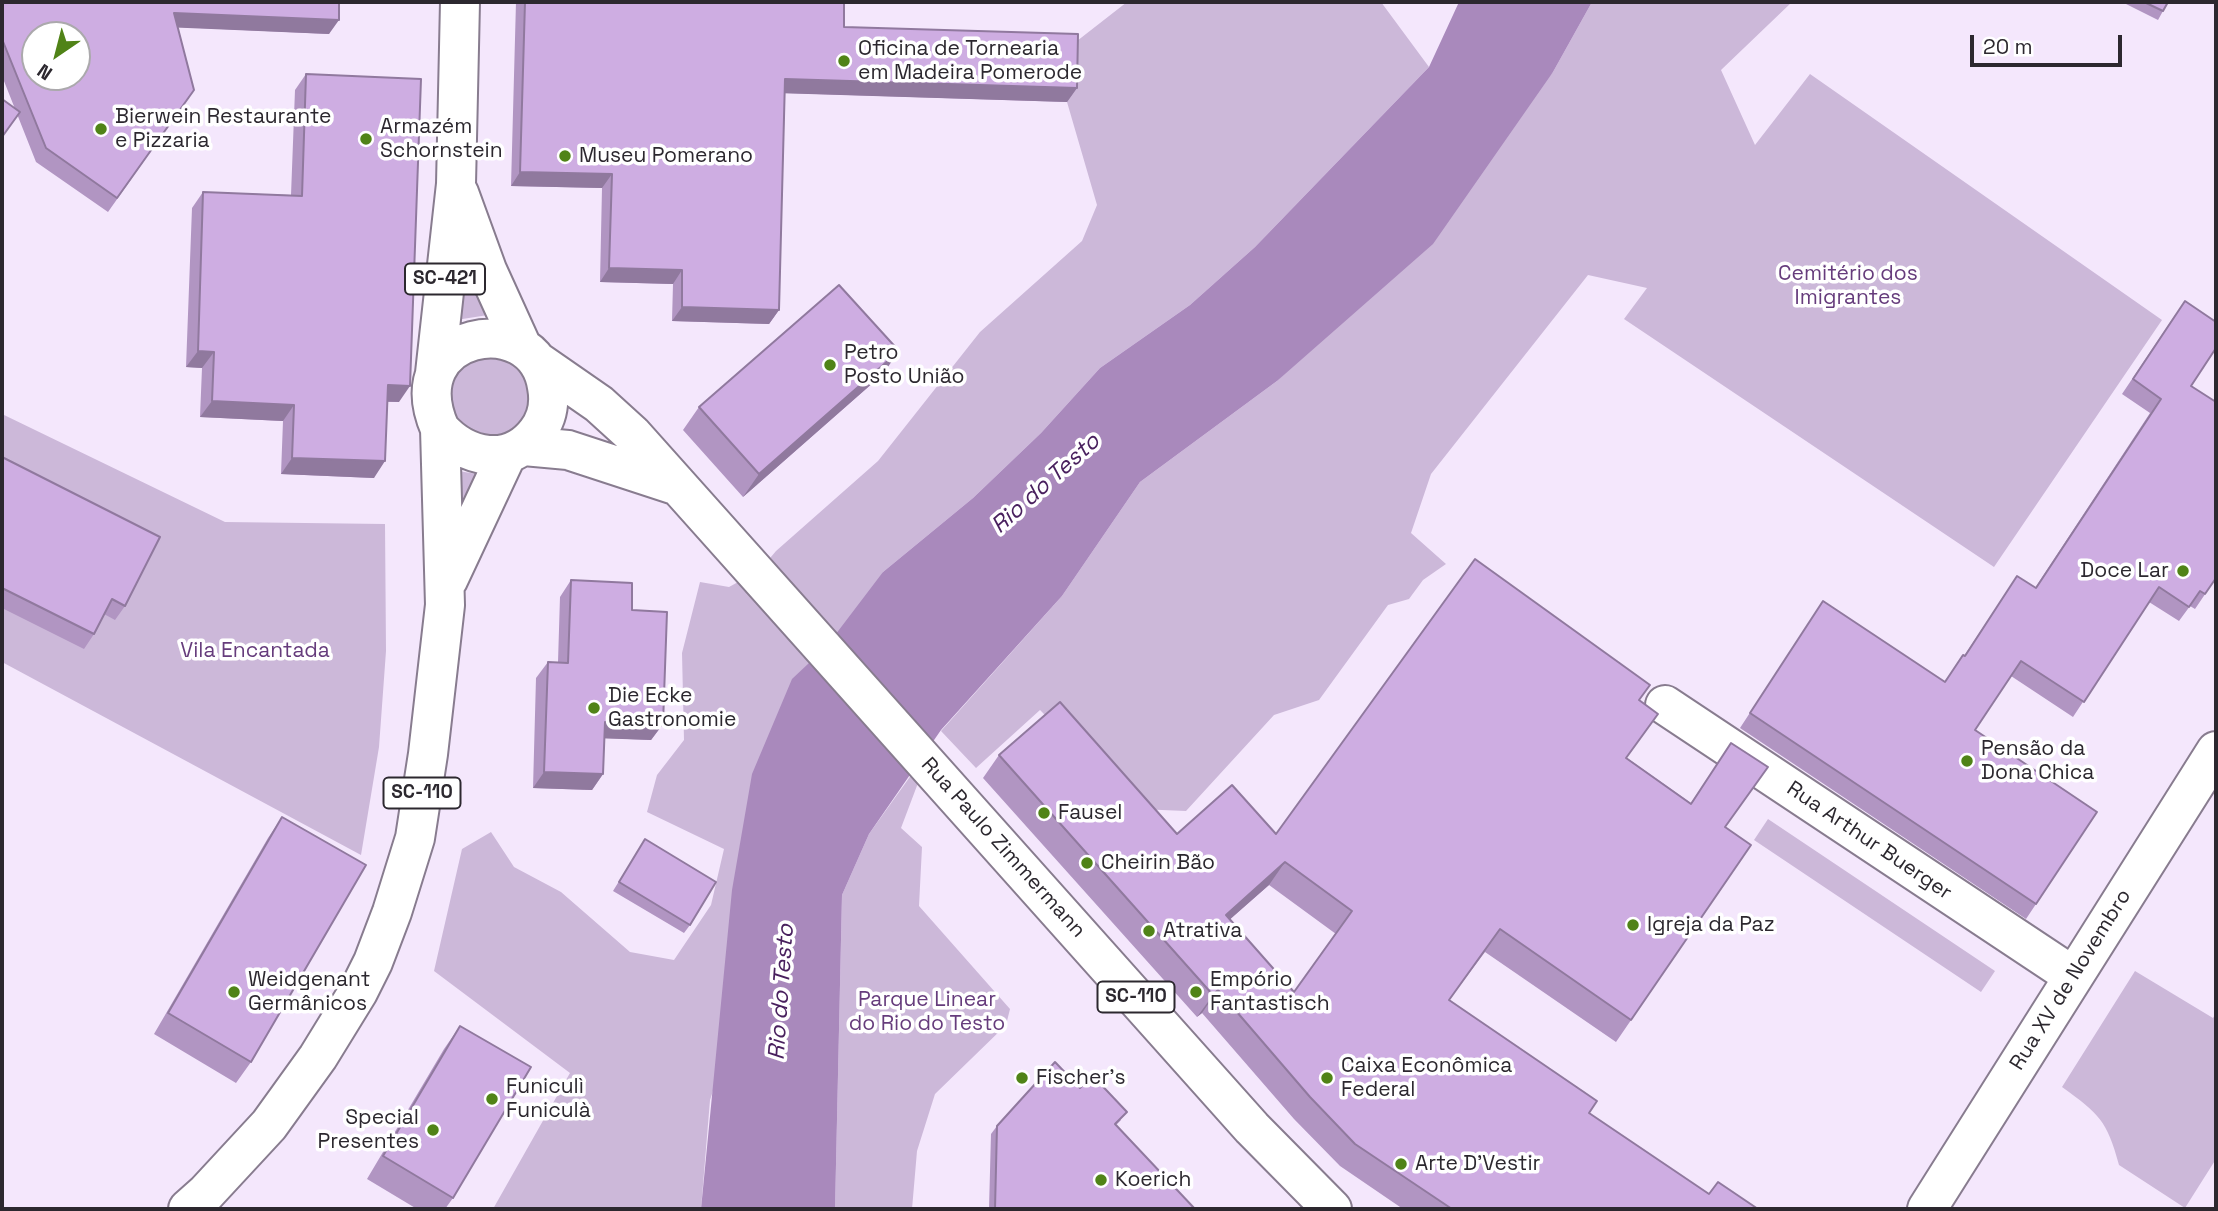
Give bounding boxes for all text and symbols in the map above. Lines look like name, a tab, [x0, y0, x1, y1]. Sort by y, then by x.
north arrow	[21, 21, 91, 91]
scale bar	[1973, 21, 2125, 65]
text: 20 m	[1983, 33, 2033, 60]
place label: Oficina de Tornearia em Madeira Pomerode	[858, 36, 1082, 86]
marker: Oficina de Tornearia em Madeira Pomerode	[836, 53, 852, 69]
text: N	[32, 58, 57, 86]
place label: Bierwein Restaurante e Pizzaria	[115, 104, 332, 154]
place label: Armazém Schornstein	[380, 114, 503, 164]
marker: Bierwein Restaurante e Pizzaria	[93, 121, 109, 137]
marker: Armazém Schornstein	[358, 131, 374, 147]
place label: Museu Pomerano	[579, 143, 753, 169]
marker: Museu Pomerano	[557, 148, 573, 164]
park label: Cemitério dos Imigrantes	[1778, 261, 1918, 311]
road number: SC-421	[405, 264, 485, 294]
place label: Petro Posto União	[844, 340, 965, 390]
marker: Petro Posto União	[822, 357, 838, 373]
water label: Rio do Testo	[986, 428, 1106, 540]
place label: Doce Lar	[2080, 558, 2169, 584]
marker: Doce Lar	[2175, 563, 2191, 579]
park label: Vila Encantada	[180, 638, 330, 664]
place label: Die Ecke Gastronomie	[608, 683, 736, 733]
marker: Die Ecke Gastronomie	[586, 700, 602, 716]
place label: Pensão da Dona Chica	[1981, 736, 2094, 786]
street label: Rua Paulo Zimmermann	[915, 753, 1091, 943]
marker: Pensão da Dona Chica	[1959, 753, 1975, 769]
street label: Rua Arthur Buerger	[1782, 776, 1956, 906]
road number: SC-110	[384, 778, 460, 808]
place label: Fausel	[1058, 800, 1122, 826]
marker: Fausel	[1036, 805, 1052, 821]
place label: Cheirin Bão	[1101, 850, 1215, 876]
marker: Cheirin Bão	[1079, 855, 1095, 871]
street label: Rua XV de Novembro	[2005, 885, 2137, 1075]
place label: Igreja da Paz	[1647, 912, 1775, 938]
marker: Igreja da Paz	[1625, 917, 1641, 933]
place label: Atrativa	[1163, 918, 1242, 944]
water label: Rio do Testo	[763, 923, 801, 1061]
marker: Atrativa	[1141, 923, 1157, 939]
place label: Weidgenant Germânicos	[248, 967, 370, 1017]
place label: Empório Fantastisch	[1210, 967, 1330, 1017]
road number: SC-110	[1098, 981, 1174, 1012]
marker: Weidgenant Germânicos	[226, 984, 242, 1000]
marker: Empório Fantastisch	[1188, 984, 1204, 1000]
park label: Parque Linear do Rio do Testo	[849, 987, 1005, 1037]
place label: Caixa Econômica Federal	[1341, 1053, 1512, 1103]
place label: Fischer's	[1036, 1065, 1126, 1091]
marker: Fischer's	[1014, 1070, 1030, 1086]
marker: Caixa Econômica Federal	[1319, 1070, 1335, 1086]
place label: Funiculì Funiculà	[506, 1074, 591, 1124]
marker: Funiculì Funiculà	[484, 1091, 500, 1107]
place label: Special Presentes	[318, 1105, 419, 1155]
marker: Special Presentes	[425, 1122, 441, 1138]
place label: Arte D'Vestir	[1415, 1151, 1540, 1177]
marker: Arte D'Vestir	[1393, 1156, 1409, 1172]
place label: Koerich	[1115, 1167, 1191, 1193]
marker: Koerich	[1093, 1172, 1109, 1188]

